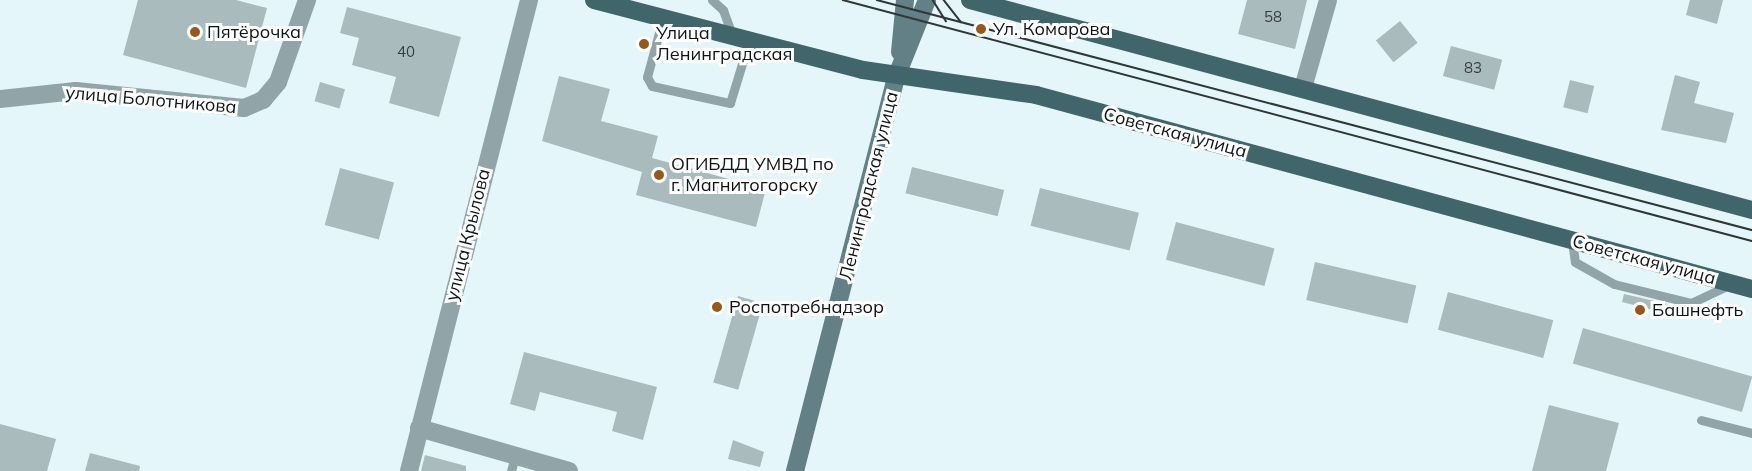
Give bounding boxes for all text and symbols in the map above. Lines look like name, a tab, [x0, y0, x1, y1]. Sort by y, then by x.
house number: 58	[1264, 8, 1282, 26]
place label: Ул. Комарова	[993, 18, 1111, 40]
place label: Пятёрочка	[207, 21, 301, 43]
marker: Ул. Комарова	[974, 22, 988, 36]
place label: Улица Ленинградская	[656, 23, 792, 66]
marker: Пятёрочка	[188, 25, 202, 39]
marker: Улица Ленинградская	[637, 37, 651, 51]
house number: 40	[397, 43, 415, 61]
house number: 83	[1464, 59, 1482, 77]
street label: улица Болотникова	[65, 82, 237, 118]
street label: Ленинградская улица	[835, 89, 903, 283]
street label: Советская улица	[1101, 103, 1249, 163]
place label: ОГИБДД УМВД по г. Магнитогорску	[671, 154, 834, 196]
street label: улица Крылова	[441, 167, 495, 303]
marker: ОГИБДД УМВД по г. Магнитогорску	[652, 168, 666, 182]
street label: Советская улица	[1570, 230, 1718, 290]
place label: Роспотребнадзор	[729, 296, 884, 318]
place label: Башнефть	[1652, 299, 1743, 321]
marker: Роспотребнадзор	[710, 300, 724, 314]
marker: Башнефть	[1633, 303, 1647, 317]

